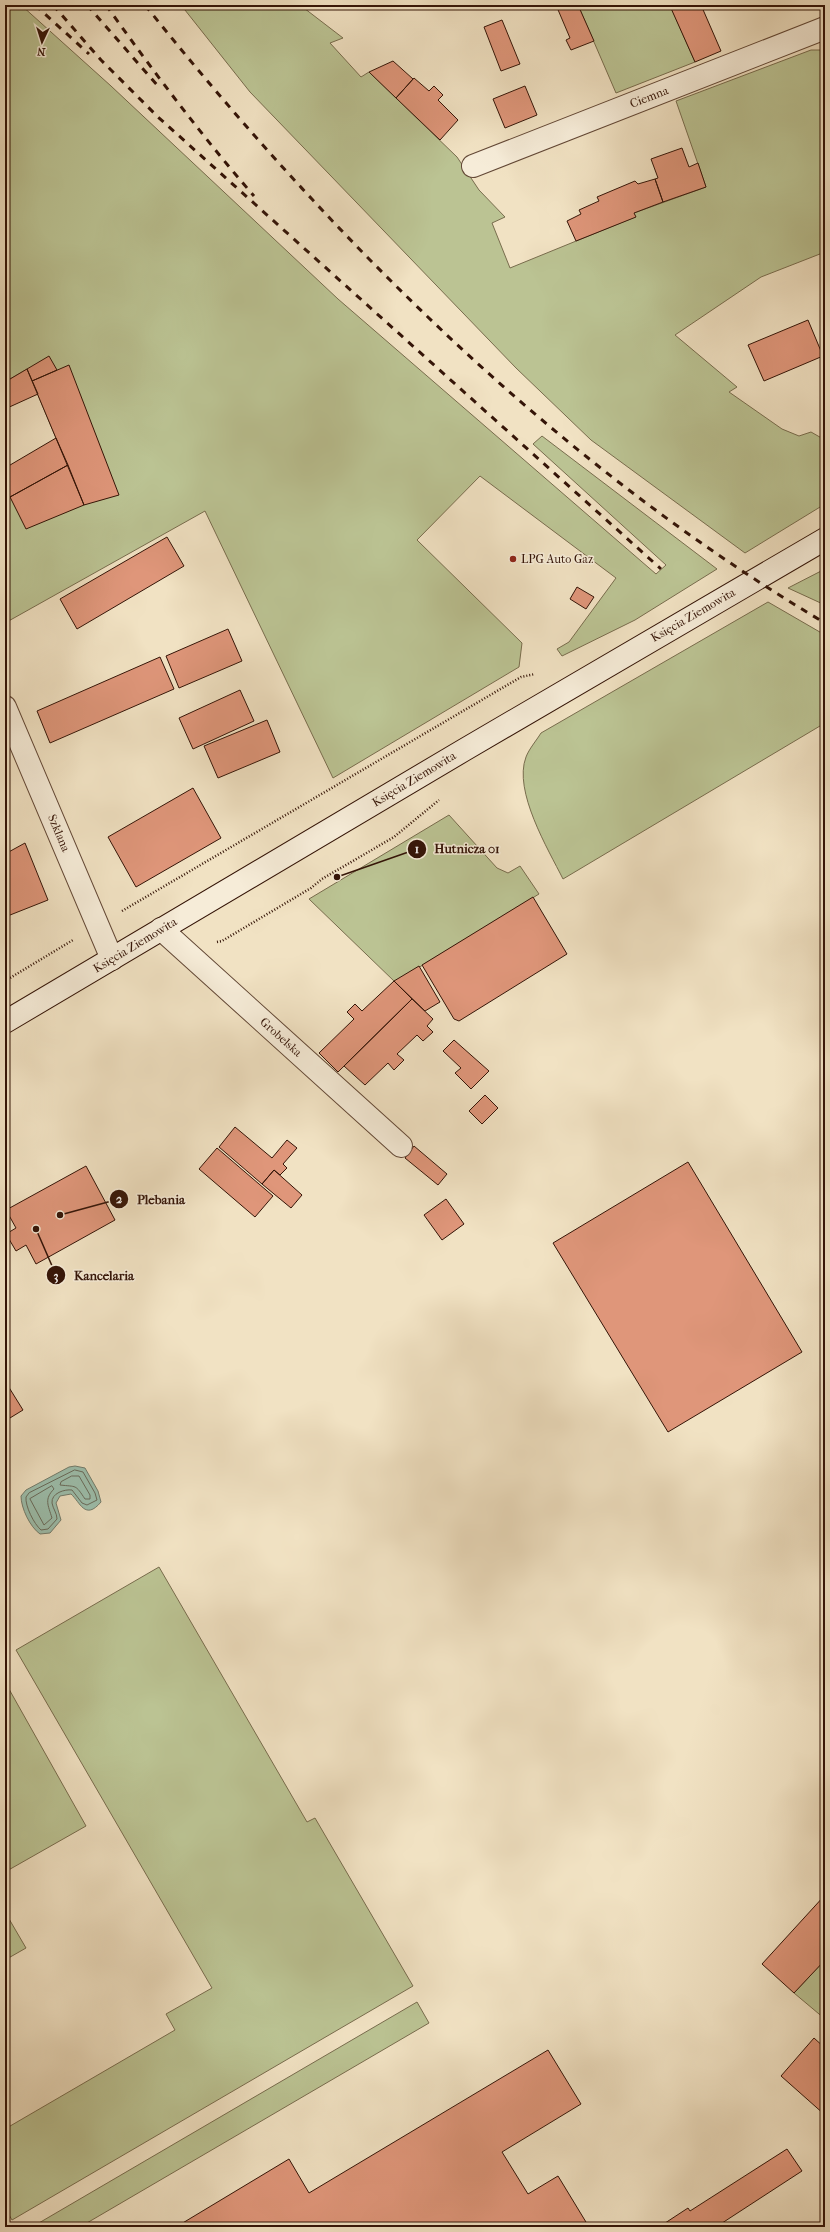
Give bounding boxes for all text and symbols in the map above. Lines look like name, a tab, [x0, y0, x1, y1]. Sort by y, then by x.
north arrow	[22, 22, 62, 62]
text: N	[36, 45, 46, 58]
street label: Ciemna	[628, 83, 671, 111]
place label: LPG Auto Gaz	[521, 552, 594, 566]
marker: LPG Auto Gaz	[508, 554, 518, 564]
street label: Księcia Ziemowita	[648, 585, 738, 645]
street label: Księcia Ziemowita	[370, 748, 459, 809]
street label: Szklana	[45, 812, 73, 854]
callout: Hutnicza 01	[407, 836, 508, 861]
text: Hutnicza 01	[434, 841, 500, 856]
text: 1	[415, 842, 419, 856]
street label: Księcia Ziemowita	[91, 914, 180, 975]
street label: Grobelska	[257, 1015, 305, 1060]
callout: Plebania	[109, 1187, 193, 1212]
text: 2	[116, 1192, 123, 1206]
text: Plebania	[137, 1192, 186, 1207]
callout: Kancelaria	[46, 1263, 143, 1288]
text: Kancelaria	[74, 1268, 135, 1283]
text: 3	[54, 1269, 59, 1284]

